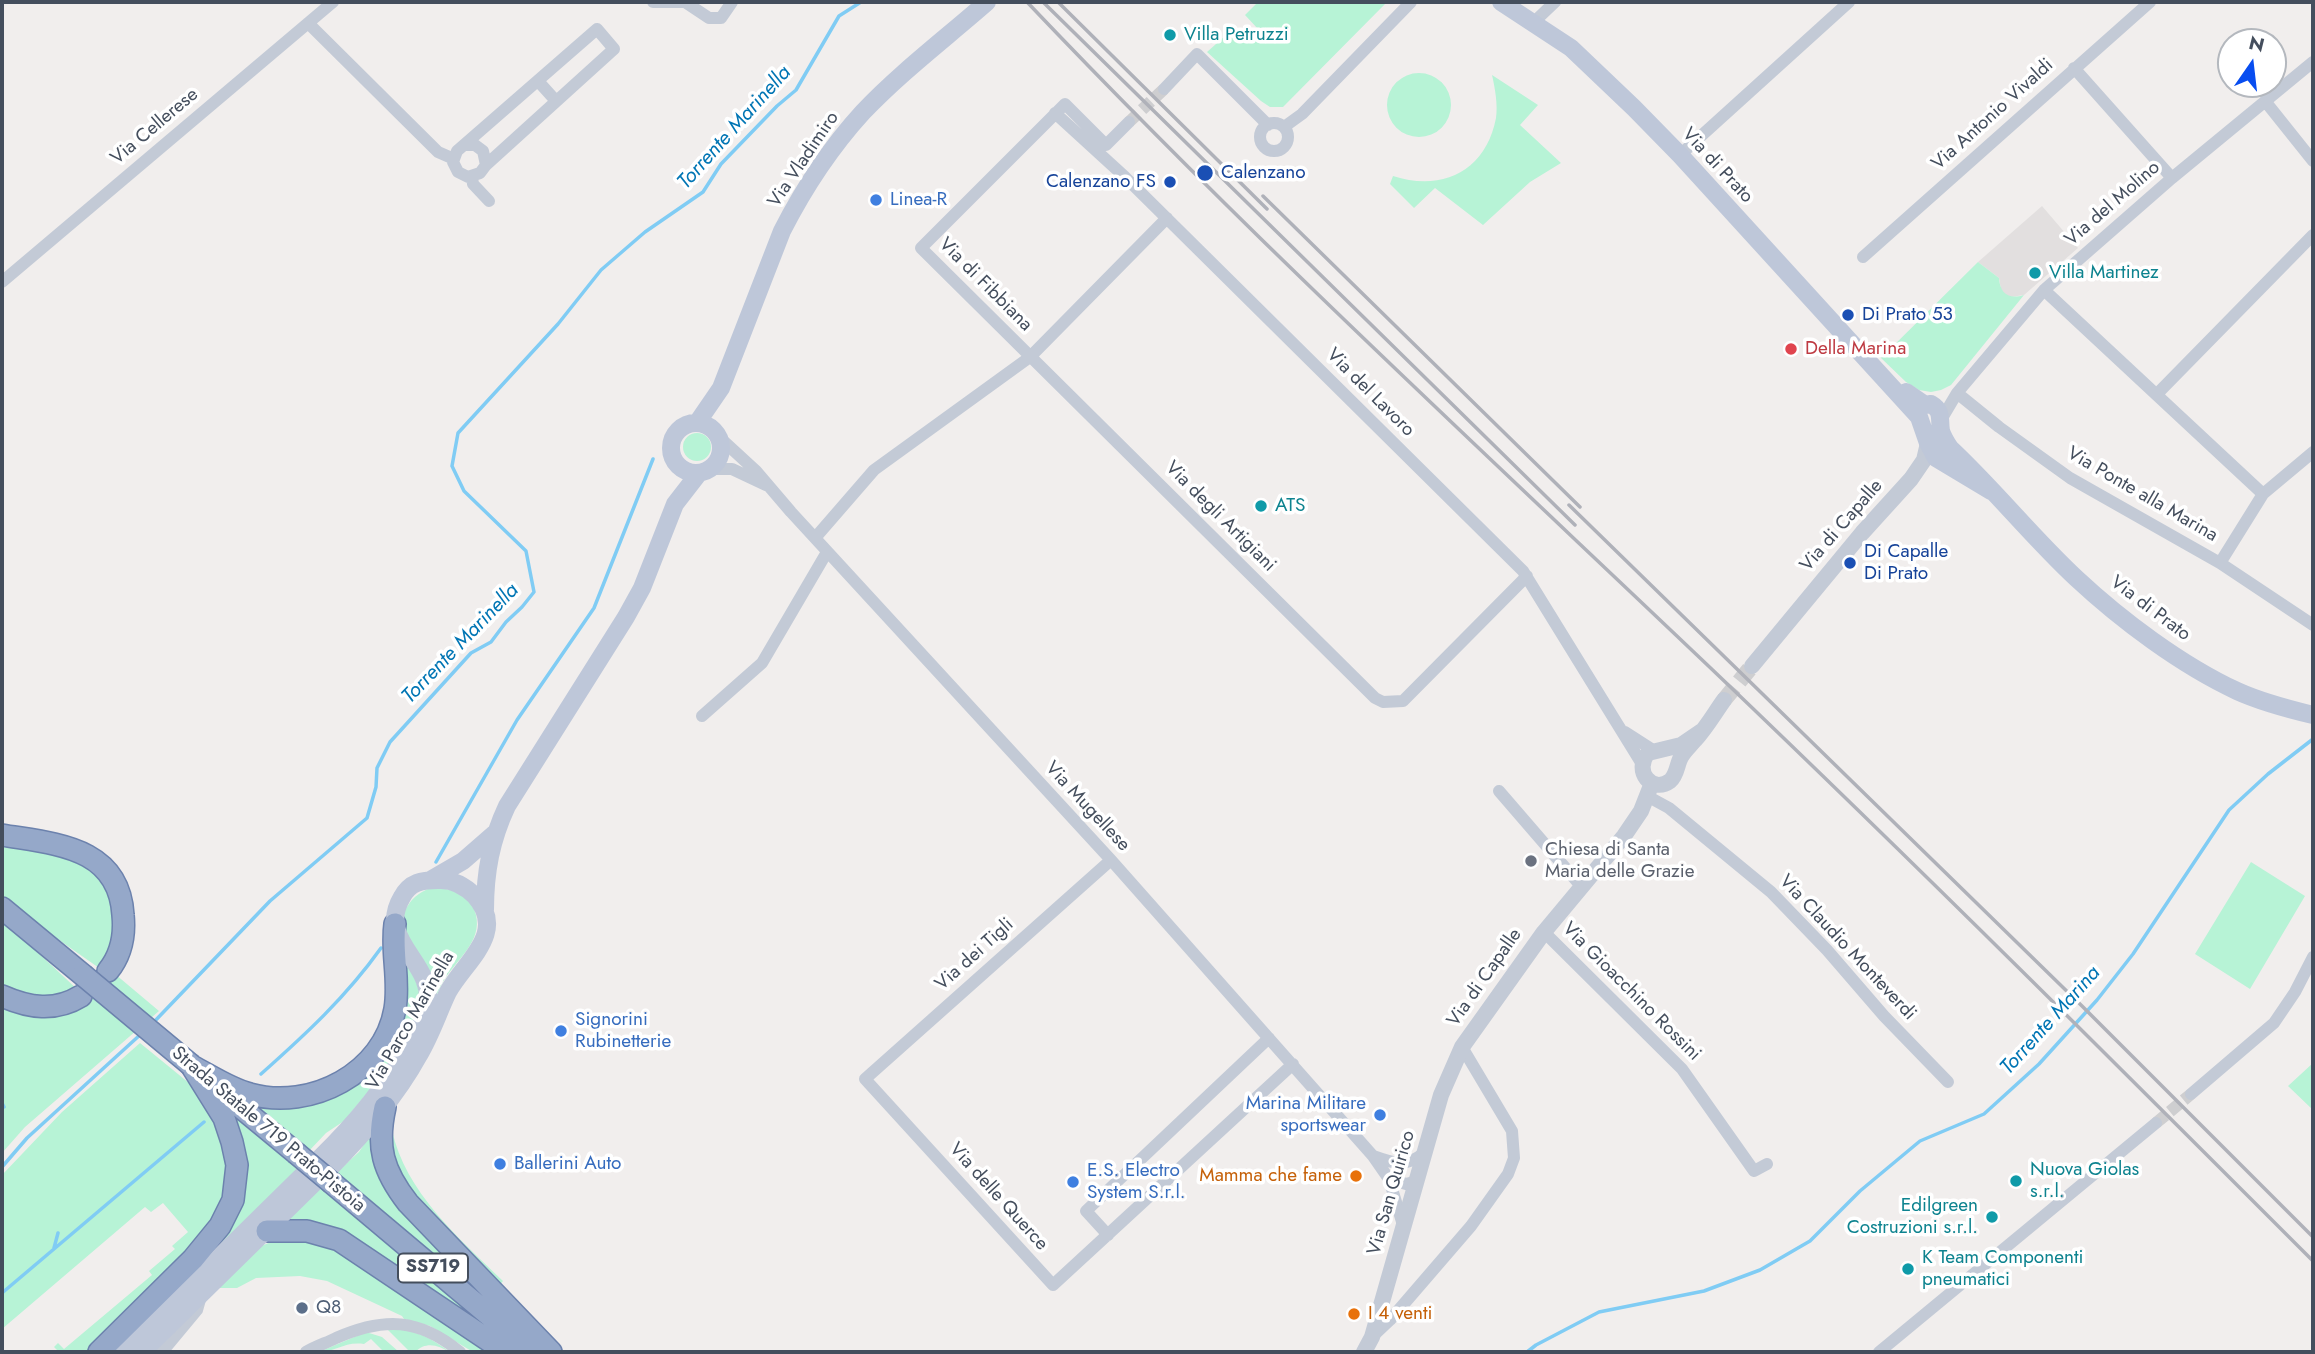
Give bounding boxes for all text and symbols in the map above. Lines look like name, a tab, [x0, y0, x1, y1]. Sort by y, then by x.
place label: Villa Petruzzi	[1184, 24, 1289, 46]
marker: Villa Petruzzi	[1162, 27, 1178, 43]
north arrow	[2217, 28, 2287, 98]
text: N	[2246, 29, 2267, 59]
street label: Via Antonio Vivaldi	[1927, 54, 2059, 176]
water label: Torrente Marinella	[673, 61, 797, 195]
street label: Via Cellerese	[107, 84, 203, 170]
street label: Via Vladimiro	[764, 108, 844, 212]
street label: Via di Prato	[1676, 124, 1758, 208]
street label: Via del Molino	[2061, 157, 2165, 251]
place label: Calenzano	[1221, 162, 1306, 184]
marker: Calenzano	[1195, 163, 1215, 183]
place label: Calenzano FS	[1046, 171, 1156, 193]
marker: Calenzano FS	[1162, 174, 1178, 190]
place label: Linea-R	[890, 189, 947, 211]
marker: Linea-R	[868, 192, 884, 208]
street label: Via di Fibbiana	[933, 233, 1037, 337]
place label: Villa Martinez	[2049, 262, 2159, 284]
marker: Villa Martinez	[2027, 265, 2043, 281]
place label: Di Prato 53	[1862, 304, 1953, 326]
marker: Di Prato 53	[1840, 307, 1856, 323]
place label: Della Marina	[1805, 338, 1906, 360]
marker: Della Marina	[1783, 341, 1799, 357]
street label: Via del Lavoro	[1321, 344, 1419, 442]
street label: Via Ponte alla Marina	[2063, 443, 2221, 547]
street label: Via degli Artigiani	[1160, 457, 1280, 577]
street label: Via di Capalle	[1796, 475, 1888, 577]
place label: ATS	[1275, 495, 1305, 517]
marker: ATS	[1253, 498, 1269, 514]
place label: Di Capalle Di Prato	[1864, 541, 1948, 585]
marker: Di Capalle Di Prato	[1842, 555, 1858, 571]
street label: Via di Prato	[2105, 571, 2195, 647]
water label: Torrente Marinella	[397, 579, 525, 709]
street label: Via Mugellese	[1040, 757, 1134, 857]
place label: Chiesa di Santa Maria delle Grazie	[1545, 839, 1695, 883]
marker: Chiesa di Santa Maria delle Grazie	[1523, 853, 1539, 869]
street label: Via Claudio Monteverdi	[1774, 871, 1920, 1025]
street label: Via dei Tigli	[931, 914, 1019, 996]
street label: Via Gioacchino Rossini	[1557, 918, 1705, 1066]
street label: Via di Capalle	[1443, 925, 1527, 1031]
street label: Via Parco Marinella	[362, 948, 460, 1094]
water label: Torrente Marina	[1996, 961, 2106, 1081]
place label: Signorini Rubinetterie	[575, 1009, 671, 1053]
marker: Signorini Rubinetterie	[553, 1023, 569, 1039]
street label: Strada Statale 719 Prato-Pistoia	[167, 1042, 369, 1218]
place label: Marina Militare sportswear	[1246, 1093, 1366, 1137]
marker: Marina Militare sportswear	[1372, 1107, 1388, 1123]
street label: Via San Quirico	[1363, 1128, 1421, 1258]
street label: Via delle Querce	[944, 1138, 1052, 1256]
place label: Ballerini Auto	[514, 1153, 621, 1175]
marker: Ballerini Auto	[492, 1156, 508, 1172]
place label: Nuova Giolas s.r.l.	[2030, 1159, 2139, 1203]
place label: E.S. Electro System S.r.l.	[1087, 1160, 1186, 1204]
place label: Mamma che fame	[1199, 1165, 1342, 1187]
marker: Mamma che fame	[1348, 1168, 1364, 1184]
marker: Nuova Giolas s.r.l.	[2008, 1173, 2024, 1189]
marker: E.S. Electro System S.r.l.	[1065, 1174, 1081, 1190]
place label: Edilgreen Costruzioni s.r.l.	[1847, 1195, 1978, 1239]
marker: Edilgreen Costruzioni s.r.l.	[1984, 1209, 2000, 1225]
place label: K Team Componenti pneumatici	[1922, 1247, 2083, 1291]
road number: SS719	[398, 1254, 468, 1282]
marker: K Team Componenti pneumatici	[1900, 1261, 1916, 1277]
place label: Q8	[316, 1297, 341, 1319]
marker: Q8	[294, 1300, 310, 1316]
place label: I 4 venti	[1368, 1303, 1432, 1325]
marker: I 4 venti	[1346, 1306, 1362, 1322]

